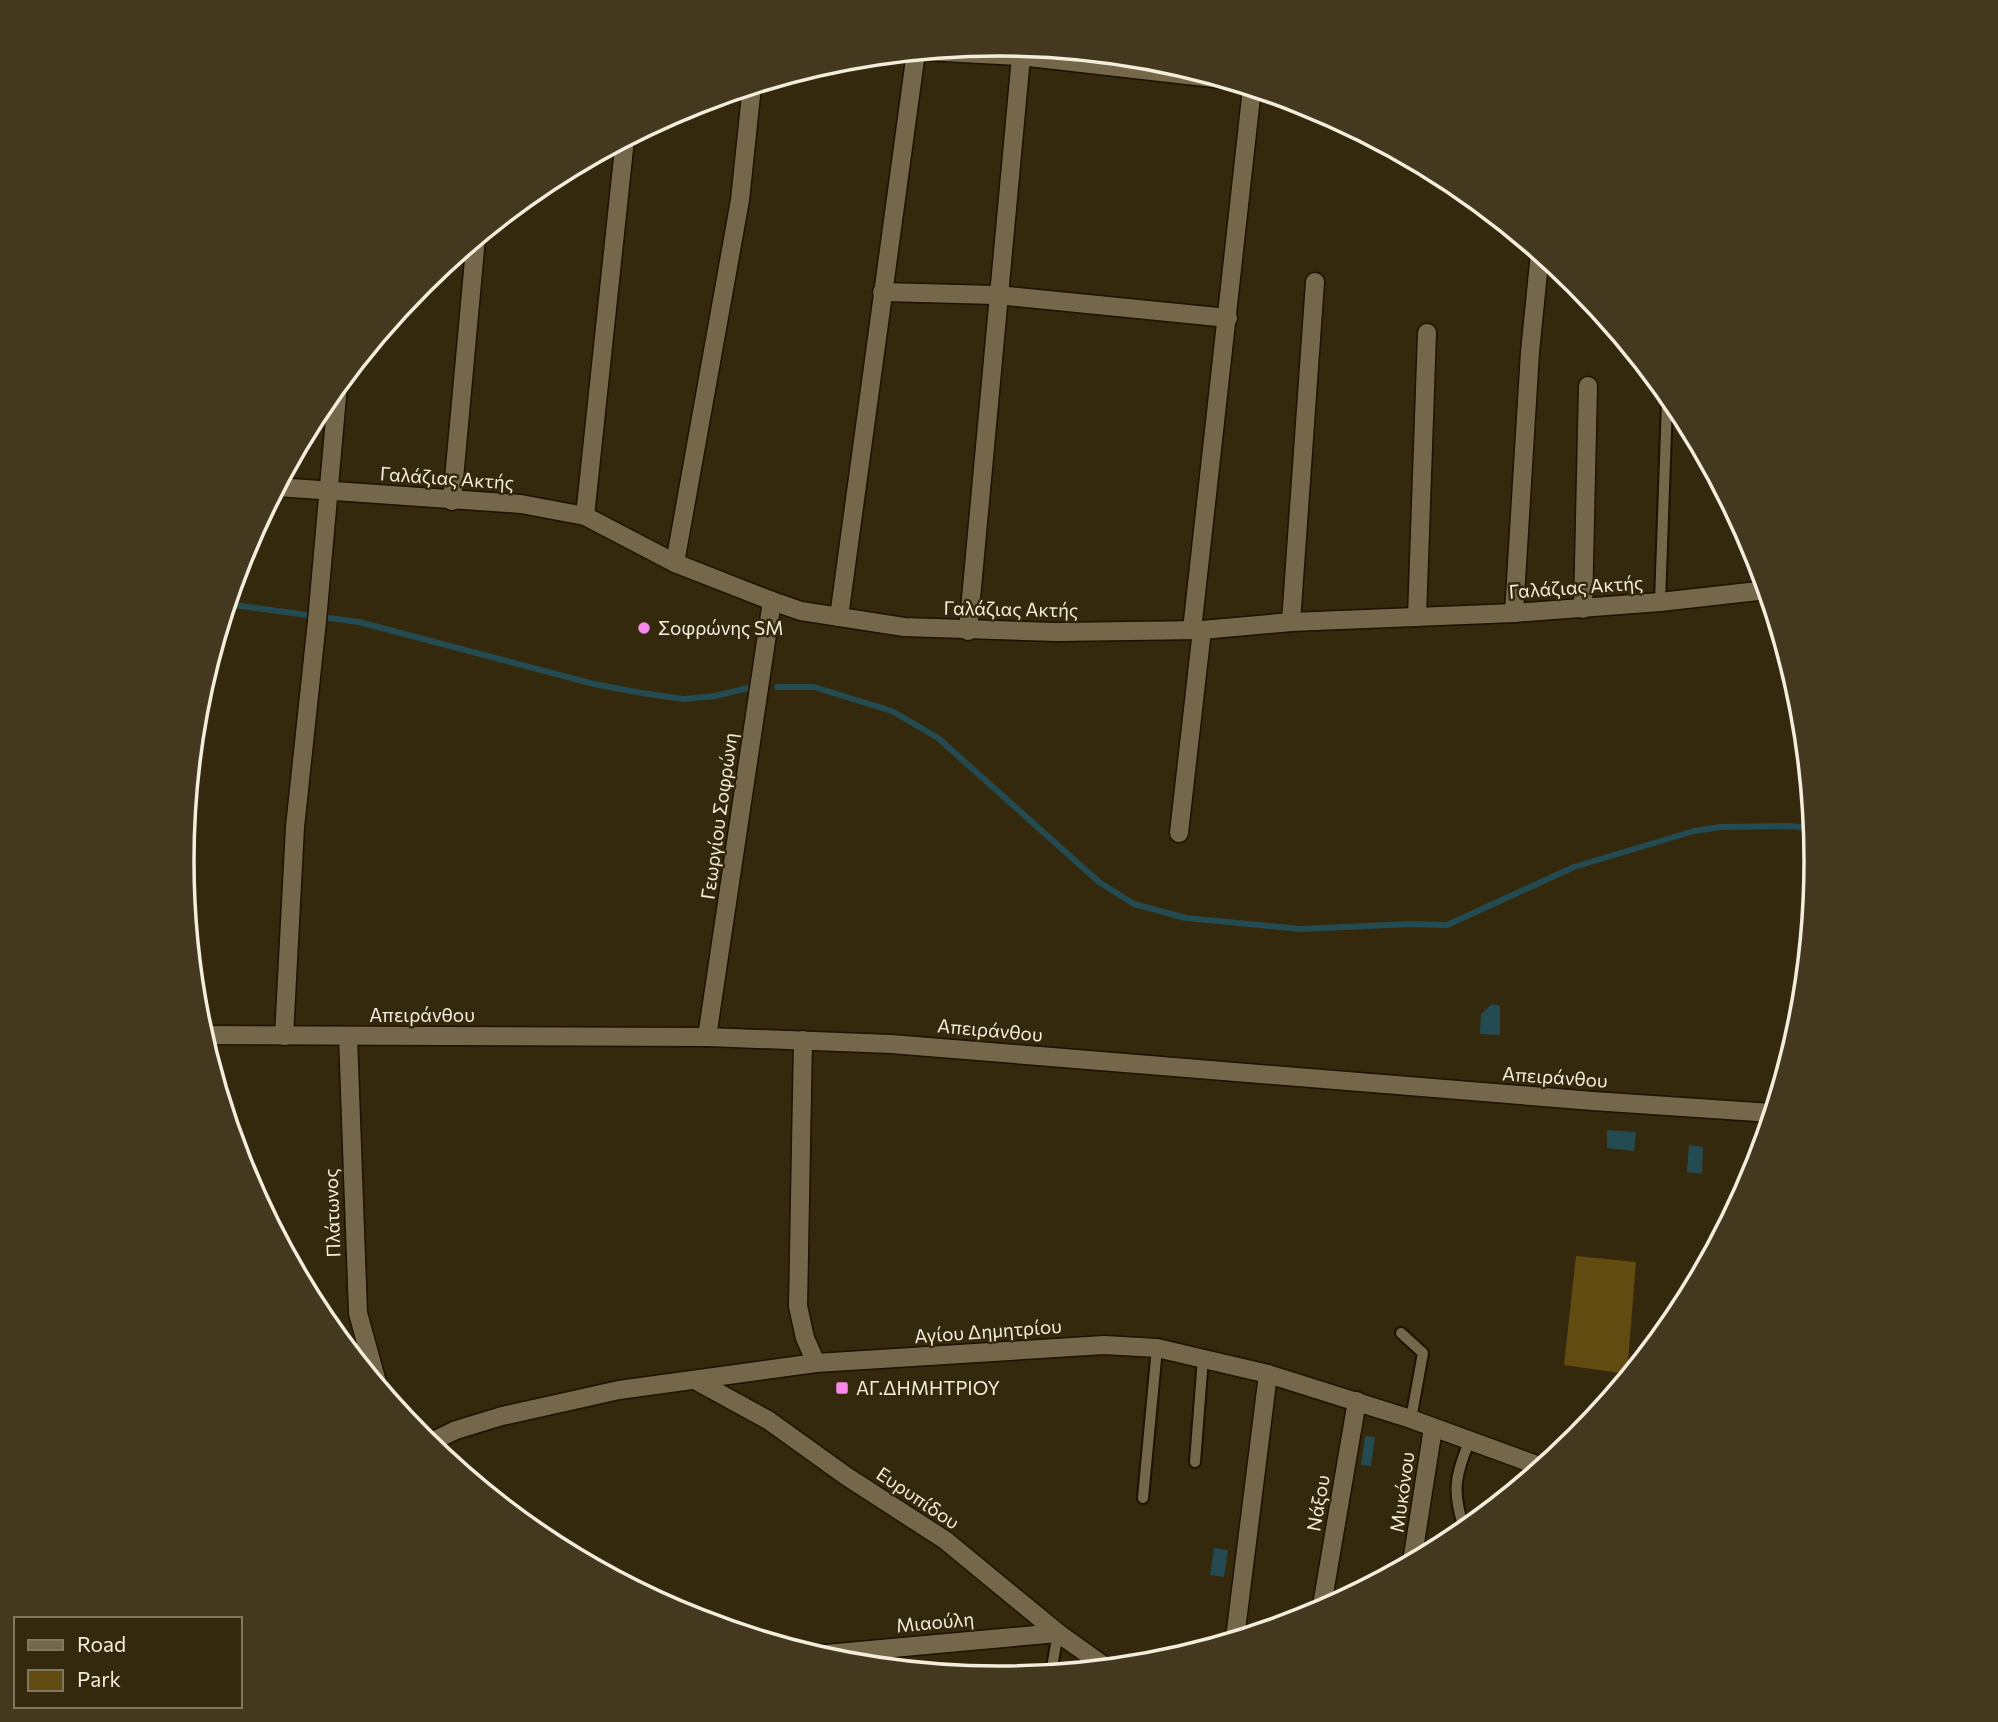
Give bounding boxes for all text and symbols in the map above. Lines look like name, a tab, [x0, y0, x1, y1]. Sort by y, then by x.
street label: Γαλάζιας Ακτής	[379, 461, 515, 494]
street label: Γαλάζιας Ακτής	[1508, 570, 1644, 603]
street label: Γαλάζιας Ακτής	[944, 596, 1078, 621]
place label: Σοφρώνης SM	[658, 616, 783, 639]
marker: Σοφρώνης SM	[636, 620, 652, 636]
street label: Γεωργίου Σοφρώνη	[695, 731, 742, 901]
street label: Απειράνθου	[369, 1003, 475, 1026]
street label: Απειράνθου	[936, 1013, 1044, 1046]
street label: Απειράνθου	[1501, 1061, 1609, 1092]
street label: Πλάτωνος	[318, 1168, 345, 1258]
street label: Αγίου Δημητρίου	[913, 1314, 1063, 1347]
place label: ΑΓ.ΔΗΜΗΤΡΙΟΥ	[856, 1376, 1000, 1399]
marker: ΑΓ.ΔΗΜΗΤΡΙΟΥ	[834, 1380, 850, 1396]
street label: Μυκόνου	[1384, 1450, 1419, 1534]
street label: Ευρυπίδου	[873, 1462, 964, 1534]
street label: Νάξου	[1301, 1473, 1334, 1533]
street label: Μιαούλη	[895, 1607, 975, 1636]
legend	[14, 1617, 242, 1708]
text: Road	[77, 1631, 126, 1656]
text: Park	[77, 1666, 121, 1691]

